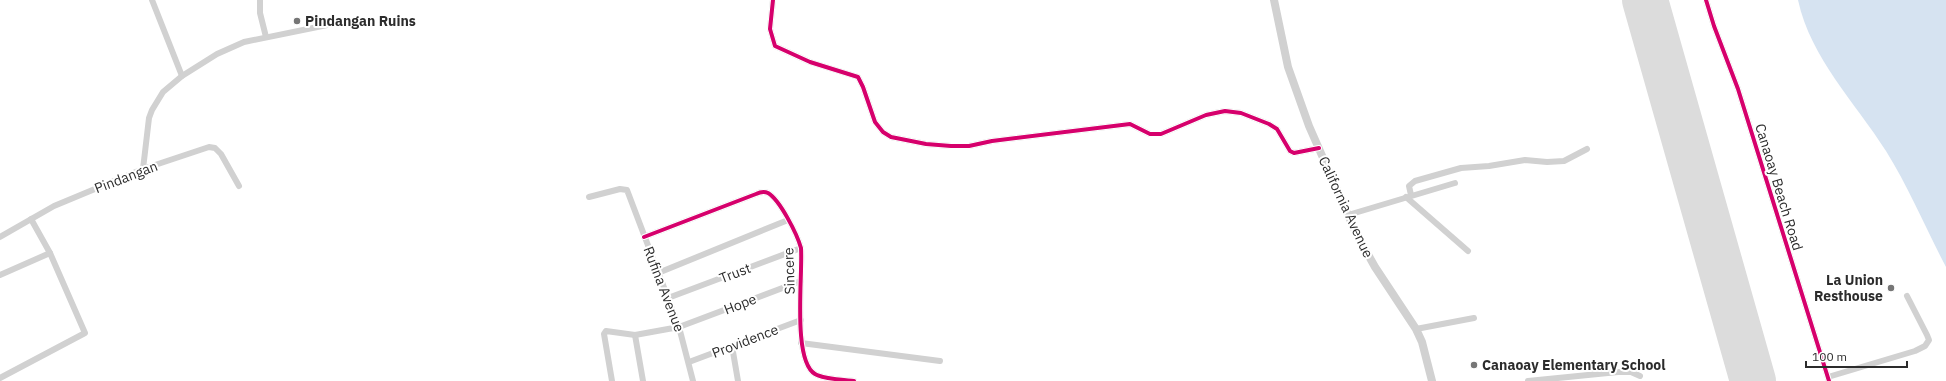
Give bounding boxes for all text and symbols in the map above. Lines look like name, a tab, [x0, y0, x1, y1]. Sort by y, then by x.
place label: Pindangan Ruins	[305, 12, 416, 30]
marker: Pindangan Ruins	[292, 16, 302, 26]
street label: Canaoay Beach Road	[1751, 121, 1807, 253]
street label: California Avenue	[1315, 153, 1378, 261]
street label: Pindangan	[92, 157, 160, 197]
street label: Rufina Avenue	[639, 244, 689, 335]
street label: Sincere	[779, 247, 799, 295]
street label: Trust	[717, 259, 753, 287]
place label: La Union Resthouse	[1814, 271, 1883, 305]
marker: La Union Resthouse	[1886, 283, 1896, 293]
street label: Hope	[721, 289, 759, 318]
street label: Providence	[709, 320, 781, 362]
scale bar	[1806, 343, 1907, 369]
text: 100 m	[1812, 349, 1847, 364]
place label: Canaoay Elementary School	[1482, 356, 1665, 374]
marker: Canaoay Elementary School	[1469, 360, 1479, 370]

